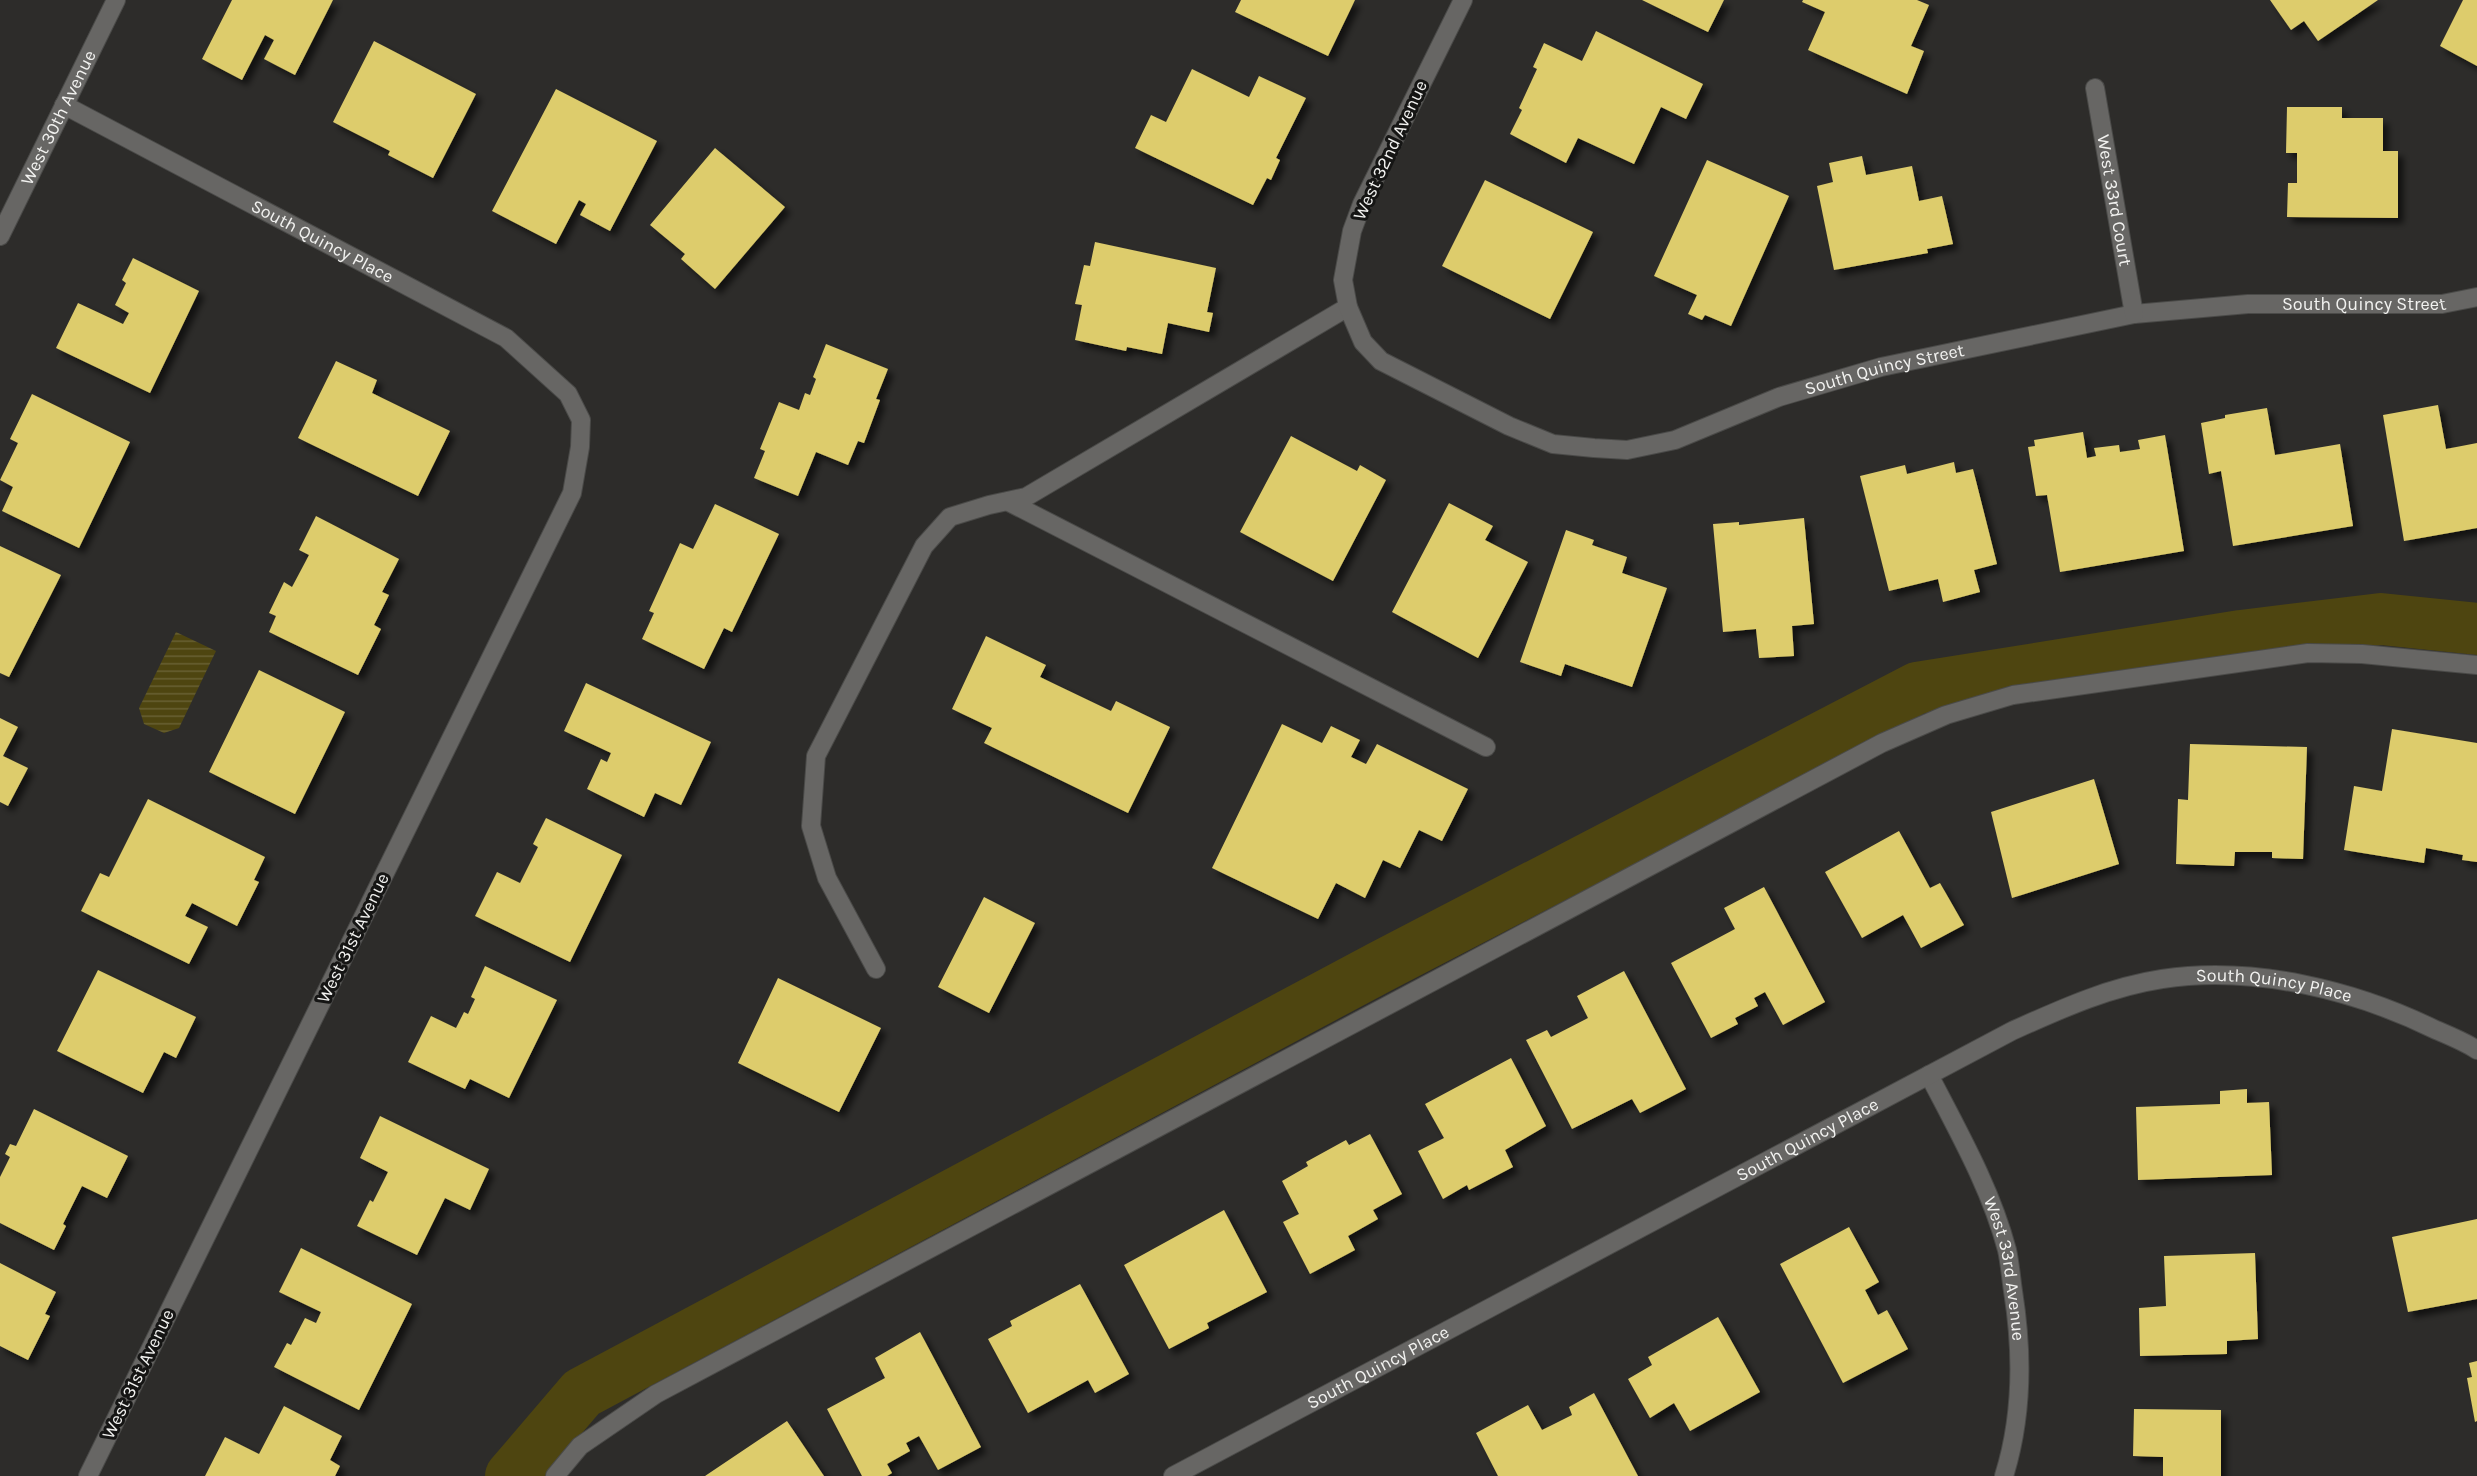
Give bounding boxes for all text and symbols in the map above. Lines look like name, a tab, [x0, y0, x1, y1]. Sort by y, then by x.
street label: West 30th Avenue	[16, 46, 101, 189]
street label: West 32nd Avenue	[1348, 77, 1432, 223]
street label: West 33rd Court	[2092, 133, 2137, 268]
street label: South Quincy Place	[247, 195, 397, 288]
street label: South Quincy Street	[2282, 292, 2448, 315]
street label: South Quincy Street	[1802, 339, 1966, 400]
street label: West 31st Avenue	[312, 870, 394, 1006]
street label: South Quincy Place	[2195, 964, 2355, 1007]
street label: South Quincy Place	[1732, 1093, 1882, 1186]
street label: West 33rd Avenue	[1979, 1193, 2030, 1342]
street label: West 31st Avenue	[97, 1306, 179, 1442]
street label: South Quincy Place	[1303, 1321, 1453, 1414]

